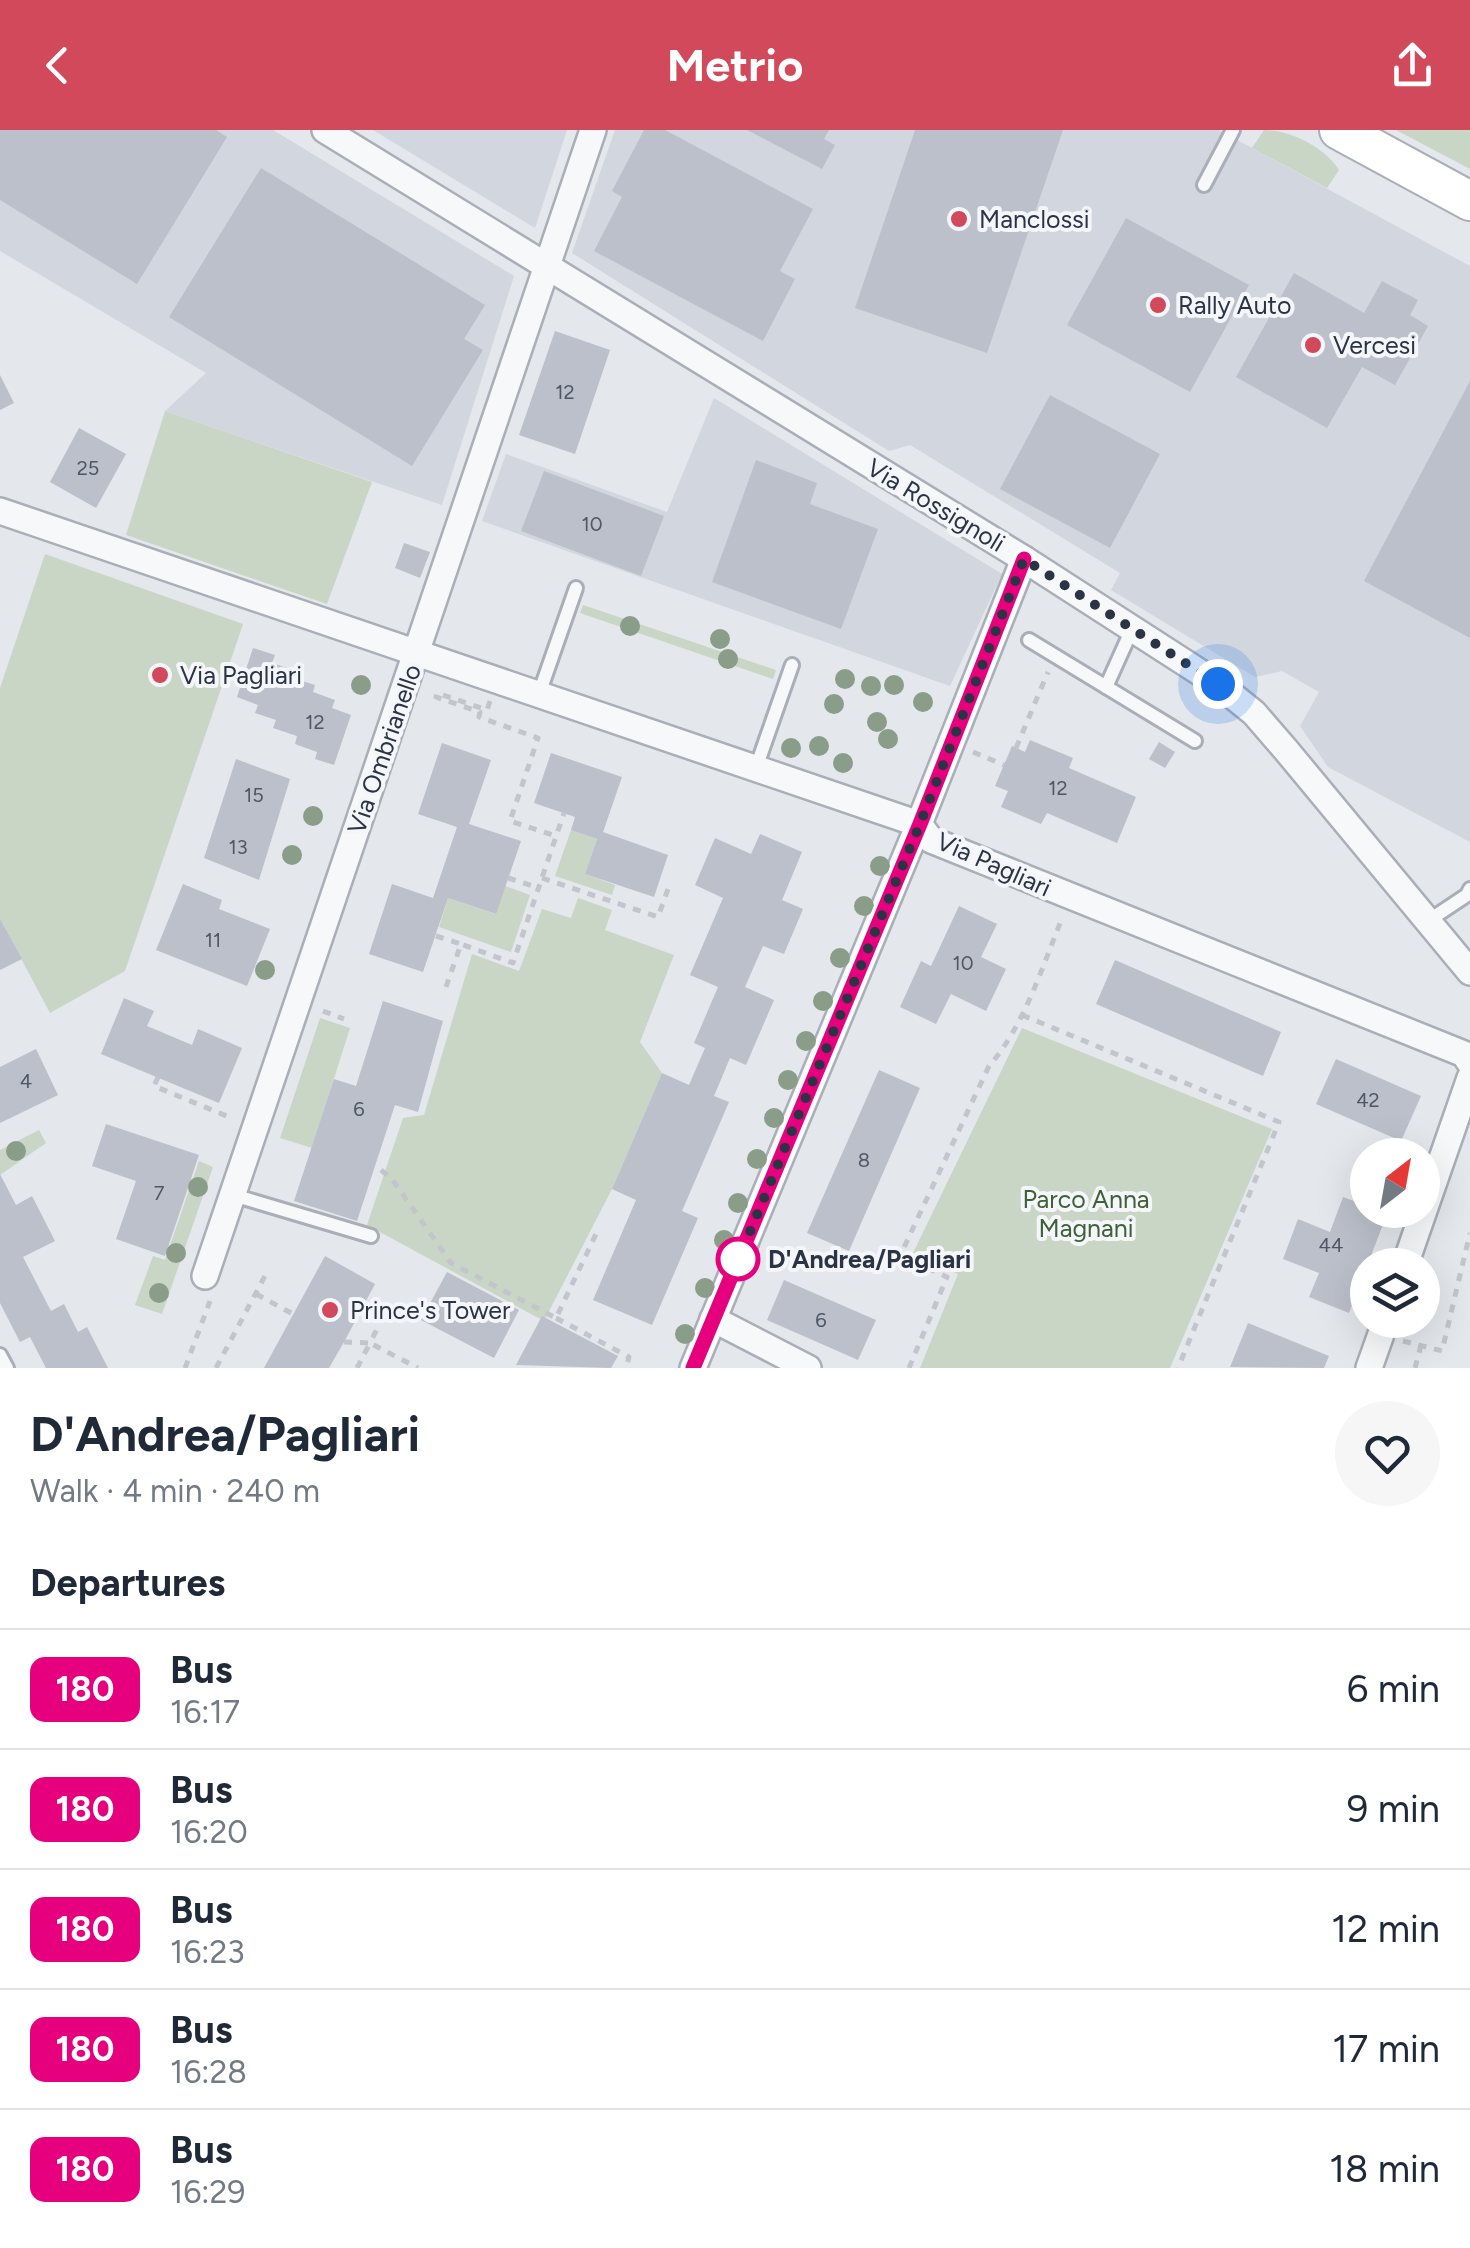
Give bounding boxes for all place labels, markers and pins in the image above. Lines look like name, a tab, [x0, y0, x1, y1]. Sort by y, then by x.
place label: Manclossi	[979, 204, 1089, 234]
marker: Manclossi	[948, 208, 970, 230]
place label: Rally Auto	[1178, 290, 1292, 320]
marker: Rally Auto	[1147, 294, 1169, 316]
place label: Vercesi	[1333, 330, 1416, 360]
marker: Vercesi	[1302, 334, 1324, 356]
place label: Via Pagliari	[180, 660, 302, 690]
marker: Via Pagliari	[149, 664, 171, 686]
marker: D'Andrea/Pagliari	[717, 1238, 759, 1280]
place label: D'Andrea/Pagliari	[768, 1244, 971, 1274]
place label: Prince's Tower	[350, 1295, 511, 1325]
marker: Prince's Tower	[319, 1299, 341, 1321]

